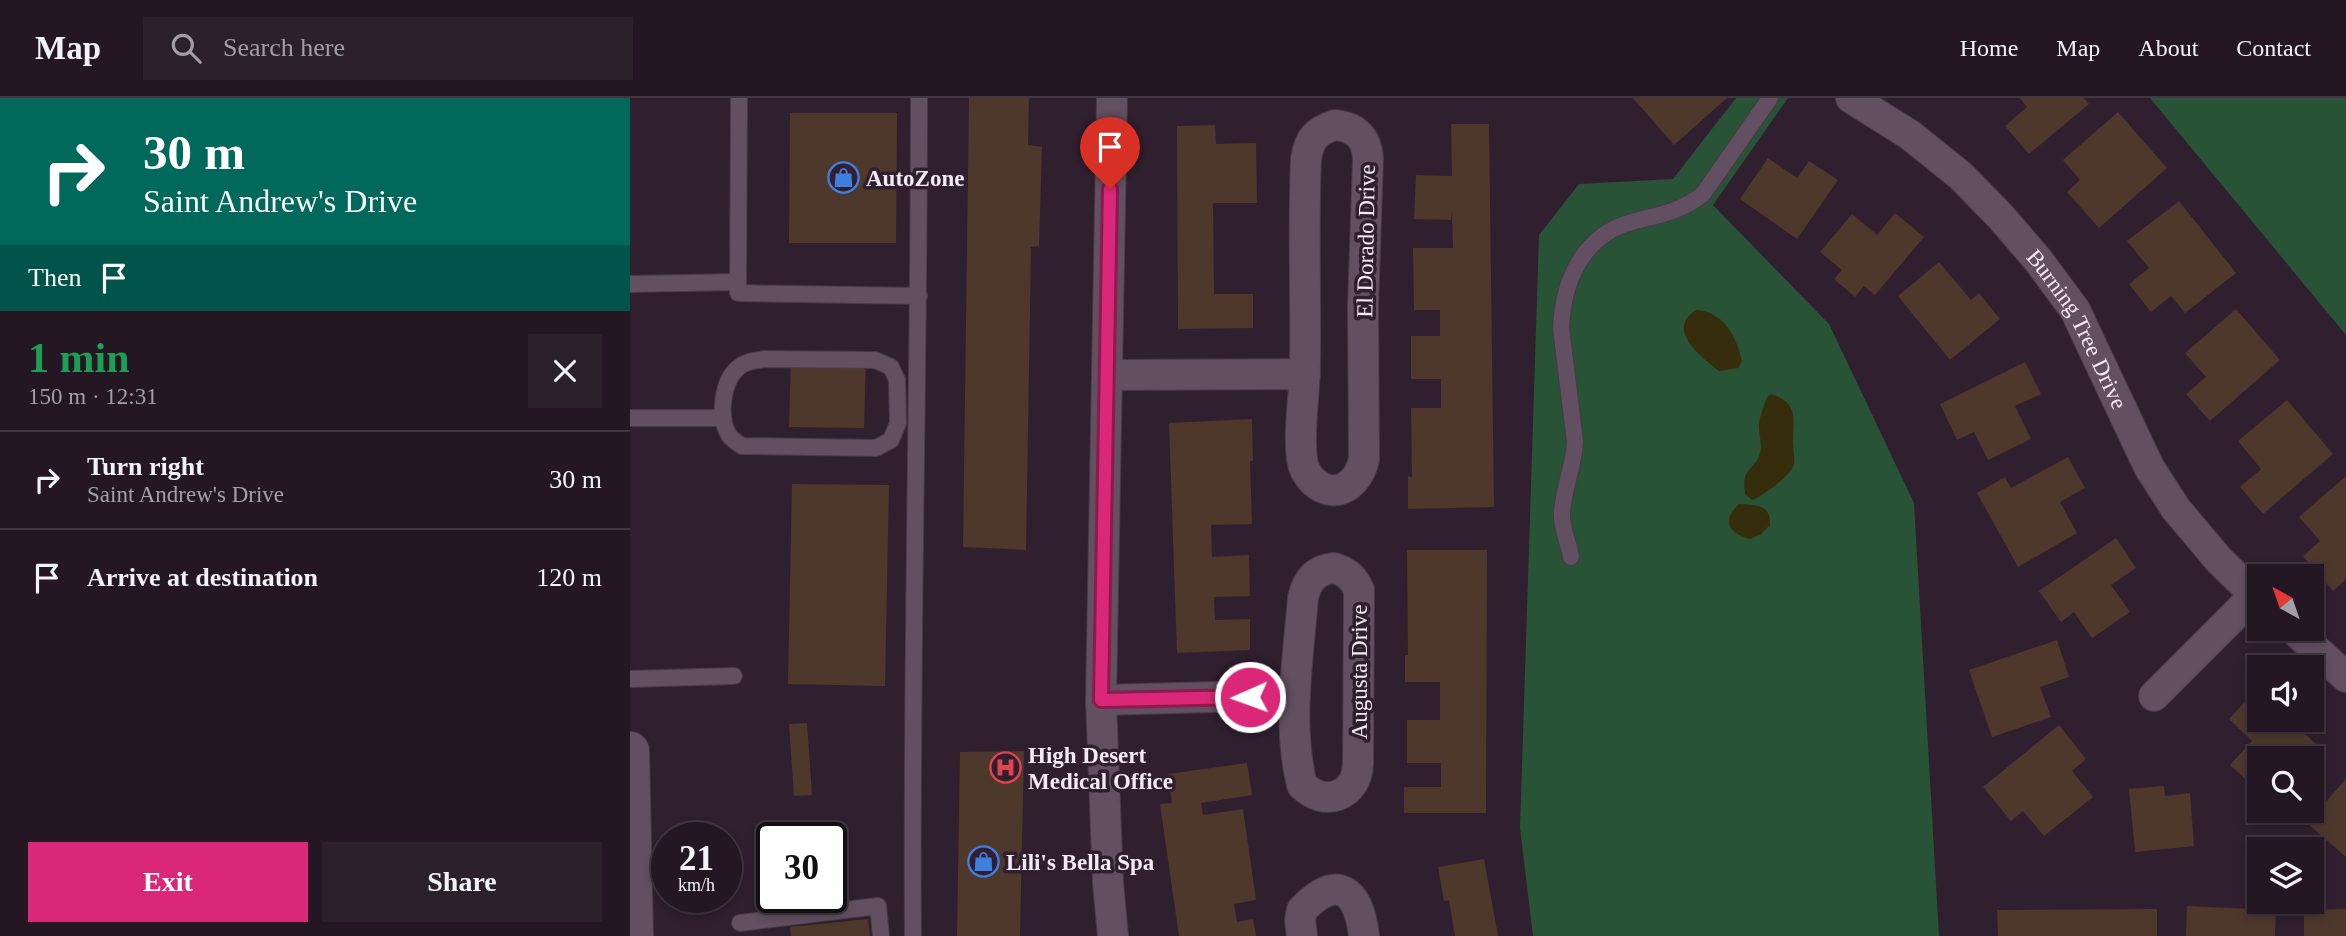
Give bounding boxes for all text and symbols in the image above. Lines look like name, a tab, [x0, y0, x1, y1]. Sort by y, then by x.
search box	[143, 17, 633, 80]
icon: search	[167, 29, 205, 67]
text: Map	[35, 30, 101, 66]
text: Search here	[223, 33, 345, 62]
text: Home	[1960, 35, 2018, 61]
text: Map	[2056, 35, 2100, 61]
text: About	[2138, 35, 2198, 61]
text: Contact	[2236, 35, 2311, 61]
pin	[1080, 117, 1140, 189]
text: 30 m	[143, 125, 245, 180]
icon: right	[28, 126, 119, 217]
icon: arrive	[1091, 128, 1129, 166]
shop icon: AutoZone	[826, 161, 860, 195]
street label: El Dorado Drive	[1352, 164, 1380, 318]
place label: AutoZone	[866, 166, 964, 191]
text: Saint Andrew's Drive	[143, 183, 417, 219]
street label: Burning Tree Drive	[2022, 244, 2132, 413]
icon: arrive	[95, 259, 133, 297]
text: Then	[28, 263, 81, 292]
button: close	[528, 334, 602, 408]
text: 1 min	[28, 335, 130, 381]
text: 150 m · 12:31	[28, 384, 158, 409]
text: Turn right	[87, 452, 204, 481]
icon: right	[28, 461, 66, 499]
text: 30 m	[549, 465, 602, 494]
text: Saint Andrew's Drive	[87, 482, 284, 507]
icon: arrive	[28, 559, 66, 597]
text: Arrive at destination	[87, 563, 318, 592]
text: 120 m	[536, 563, 602, 592]
north arrow	[2247, 564, 2324, 640]
map controls	[2247, 564, 2324, 914]
street label: Augusta Drive	[1347, 605, 1372, 739]
button: sound	[2247, 655, 2324, 732]
position arrow	[1213, 660, 1287, 734]
place label: High Desert Medical Office	[1028, 743, 1173, 794]
button: search	[2247, 746, 2324, 823]
hospital icon: High Desert Medical Office	[988, 751, 1022, 785]
speed limit sign: 30	[756, 822, 847, 913]
button: layers	[2247, 837, 2324, 914]
text: 21	[679, 839, 714, 878]
button: Exit	[28, 842, 308, 922]
button: Share	[322, 842, 602, 922]
shop icon: Lili's Bella Spa	[966, 845, 1000, 879]
place label: Lili's Bella Spa	[1006, 850, 1155, 875]
text: km/h	[678, 875, 715, 895]

